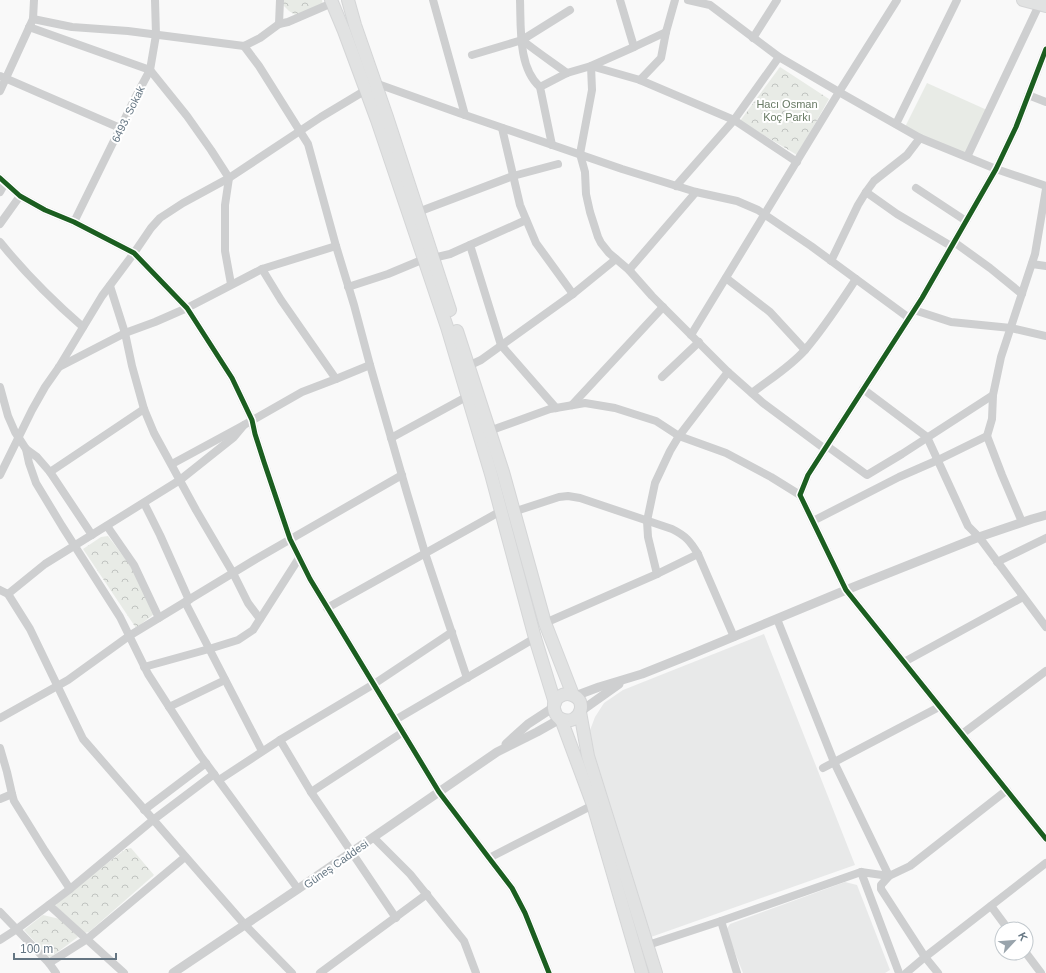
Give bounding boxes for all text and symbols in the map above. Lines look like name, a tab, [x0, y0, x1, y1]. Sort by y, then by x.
street label: 6493. Sokak	[109, 83, 147, 144]
park label: Hacı Osman Koç Parkı	[756, 98, 818, 123]
street label: Güneş Caddesi	[302, 837, 370, 891]
north arrow	[994, 921, 1034, 961]
text: K	[1016, 930, 1030, 943]
scale bar	[14, 935, 116, 961]
text: 100 m	[20, 942, 53, 956]

